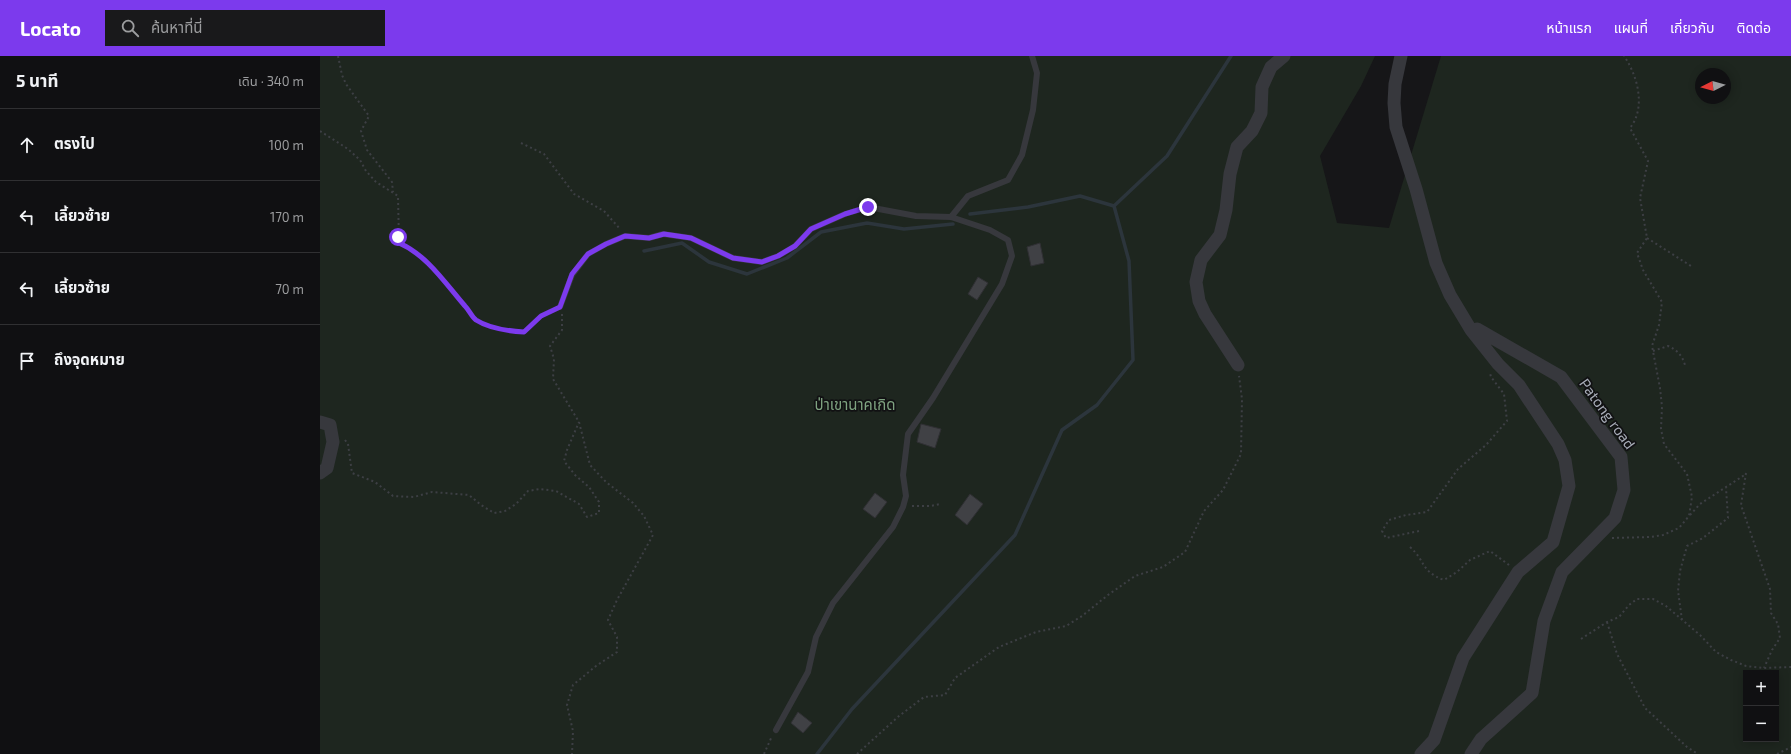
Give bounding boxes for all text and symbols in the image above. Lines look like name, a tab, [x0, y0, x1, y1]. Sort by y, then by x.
search box	[105, 10, 385, 46]
text: Locato	[20, 17, 81, 40]
icon: search	[119, 17, 141, 39]
text: ค้นหาที่นี่	[151, 18, 203, 36]
text: หน้าแรก	[1546, 19, 1592, 36]
text: แผนที่	[1614, 19, 1648, 36]
text: เกี่ยวกับ	[1670, 19, 1715, 36]
text: ติดต่อ	[1737, 19, 1771, 36]
north arrow	[1695, 68, 1731, 104]
text: 5 นาที	[16, 70, 58, 90]
text: เดิน · 340 m	[238, 73, 304, 89]
icon: ahead	[16, 134, 38, 156]
text: ตรงไป	[54, 134, 95, 152]
text: 100 m	[269, 137, 304, 153]
route end	[859, 198, 877, 216]
icon: left	[16, 206, 38, 228]
text: เลี้ยวซ้าย	[54, 206, 110, 224]
text: 170 m	[270, 209, 304, 225]
route start	[389, 228, 407, 246]
icon: left	[16, 278, 38, 300]
text: เลี้ยวซ้าย	[54, 278, 110, 296]
text: 70 m	[275, 281, 304, 297]
icon: arrive	[16, 350, 38, 372]
text: ถึงจุดหมาย	[54, 350, 125, 368]
street label: Patong road	[1576, 375, 1639, 452]
park label: ป่าเขานาคเกิด	[815, 395, 895, 413]
map controls	[1743, 670, 1779, 742]
button: +	[1743, 670, 1779, 706]
button: −	[1743, 706, 1779, 742]

